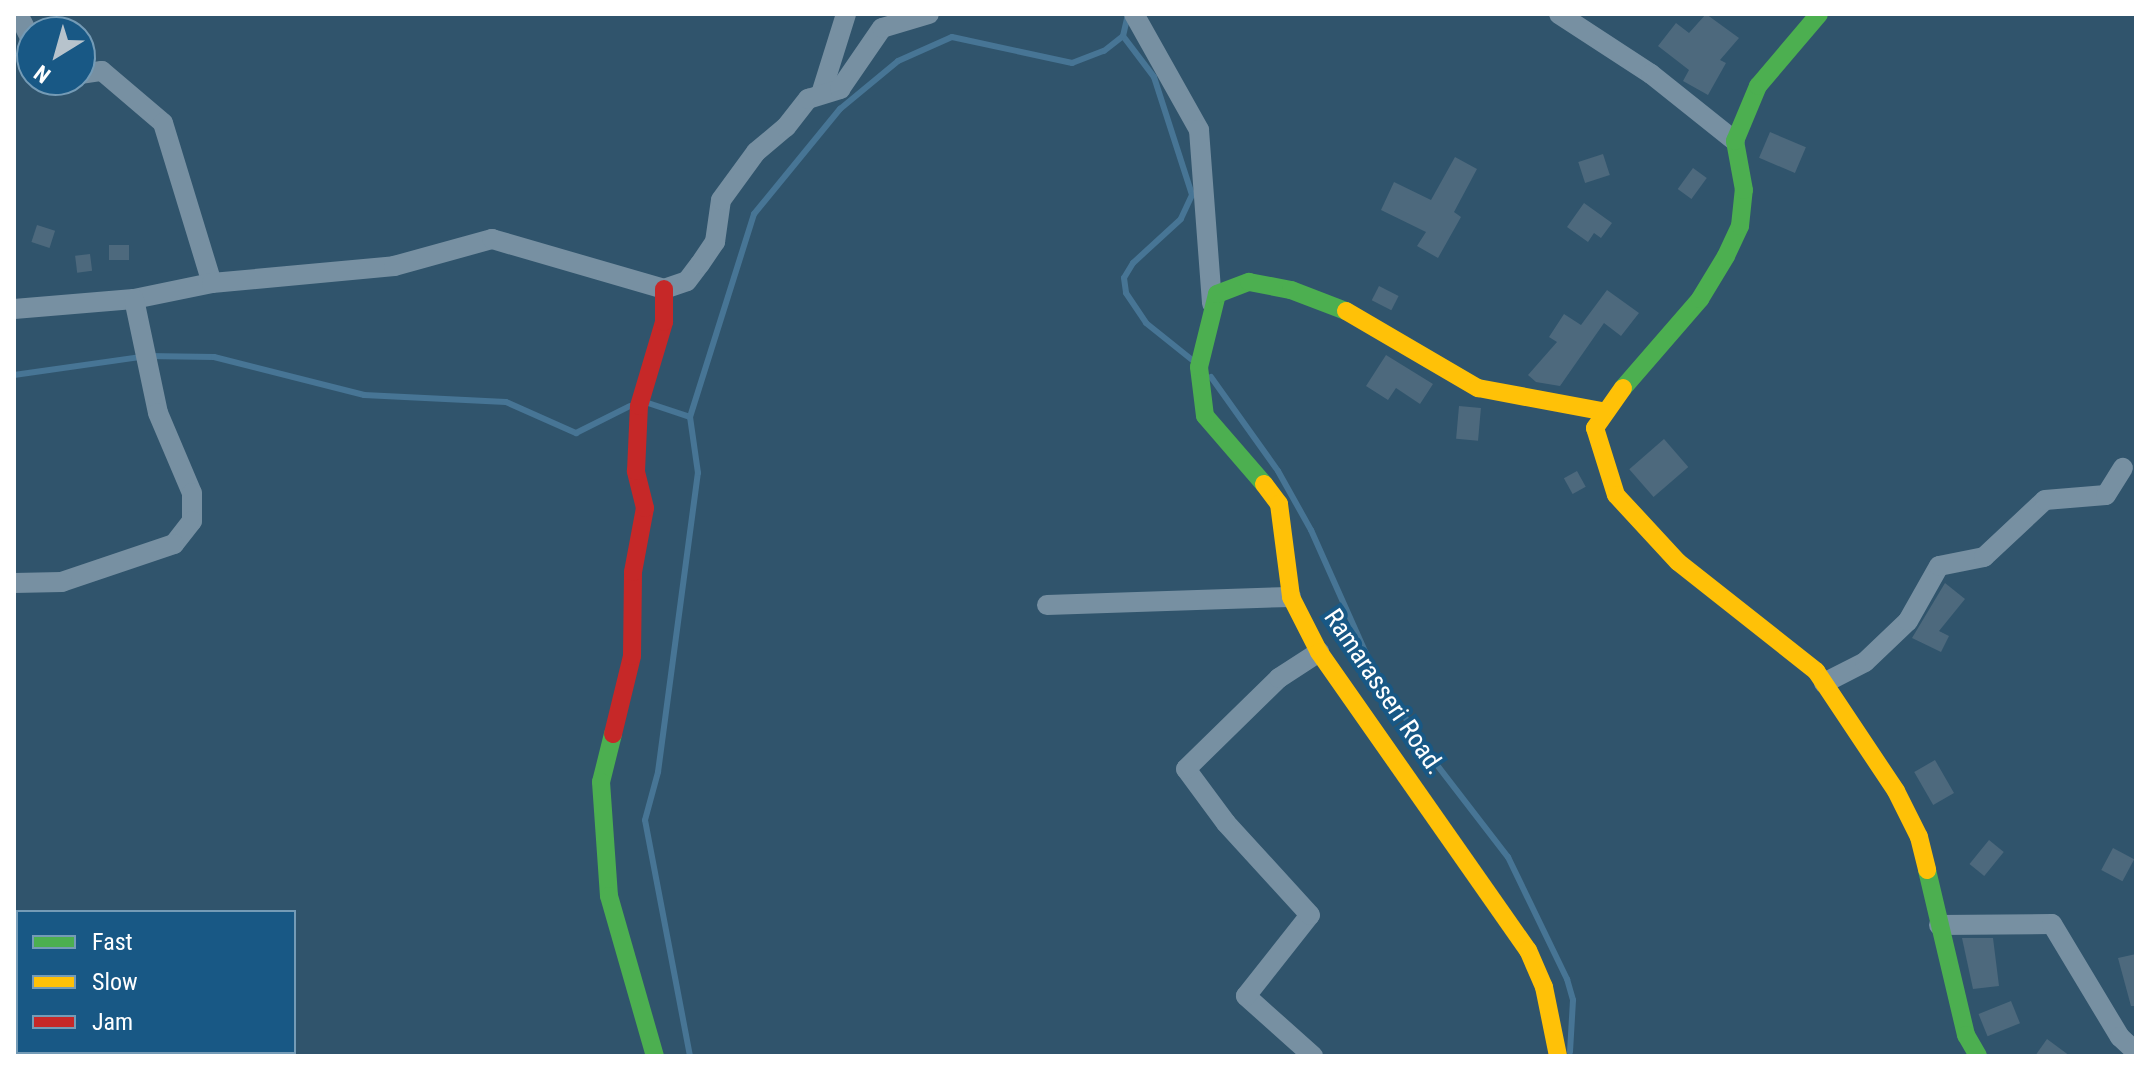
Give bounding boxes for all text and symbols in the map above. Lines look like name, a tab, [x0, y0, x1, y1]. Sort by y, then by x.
north arrow	[16, 16, 96, 96]
text: N	[30, 60, 55, 88]
street label: Ramarasseri Road.	[1317, 603, 1451, 781]
legend	[16, 910, 296, 1054]
text: Fast	[92, 928, 133, 956]
text: Slow	[92, 968, 138, 996]
text: Jam	[92, 1008, 133, 1036]

